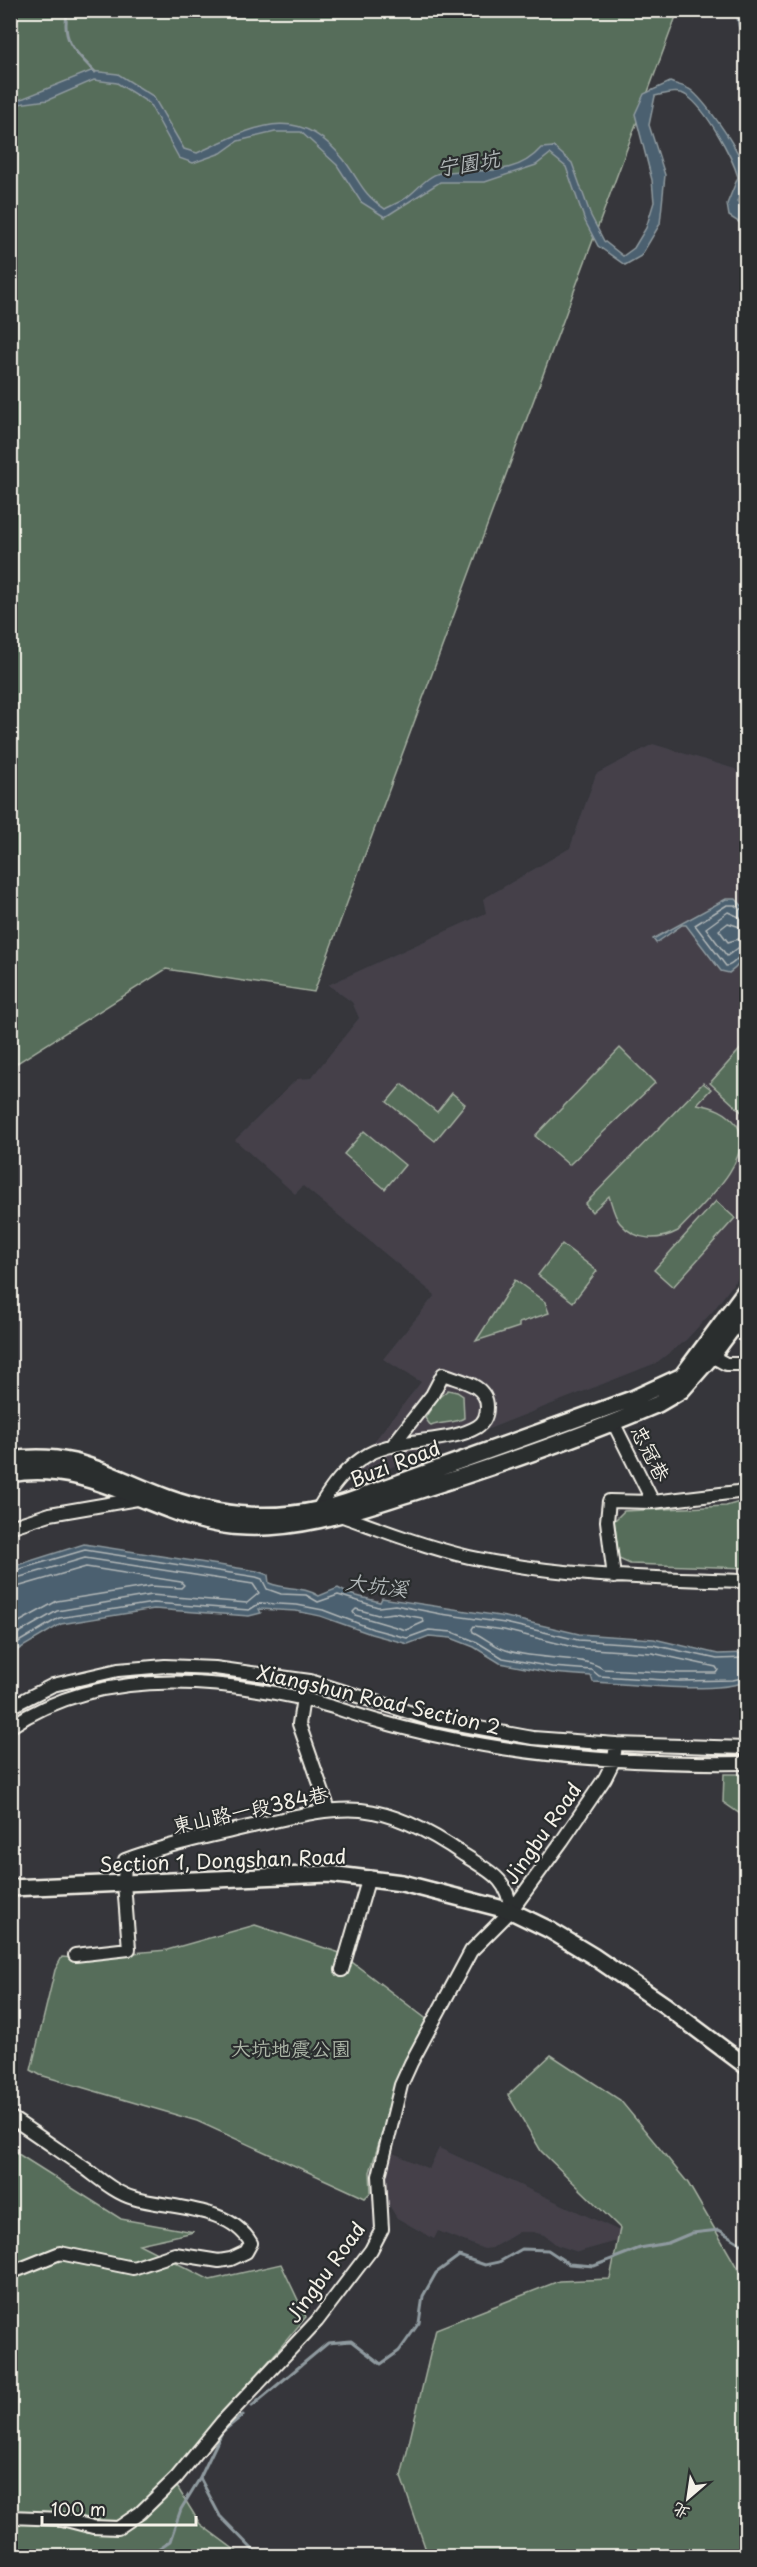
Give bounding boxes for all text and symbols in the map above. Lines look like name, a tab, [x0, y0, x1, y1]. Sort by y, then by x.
water label: 宁園坑	[434, 141, 504, 183]
street label: 忠冠巷	[624, 1419, 678, 1487]
street label: Buzi Road	[346, 1432, 444, 1494]
water label: 大坑溪	[344, 1564, 411, 1604]
street label: Xiangshun Road Section 2	[254, 1656, 504, 1742]
street label: Jingbu Road	[496, 1776, 588, 1890]
street label: 東山路一段384巷	[169, 1778, 332, 1840]
street label: Section 1, Dongshan Road	[99, 1841, 347, 1879]
park label: 大坑地震公園	[231, 2033, 351, 2063]
street label: Jingbu Road	[278, 2215, 372, 2329]
north arrow	[658, 2468, 718, 2528]
scale bar	[42, 2489, 196, 2527]
text: 100 m	[51, 2495, 106, 2522]
text: 北	[667, 2498, 693, 2526]

